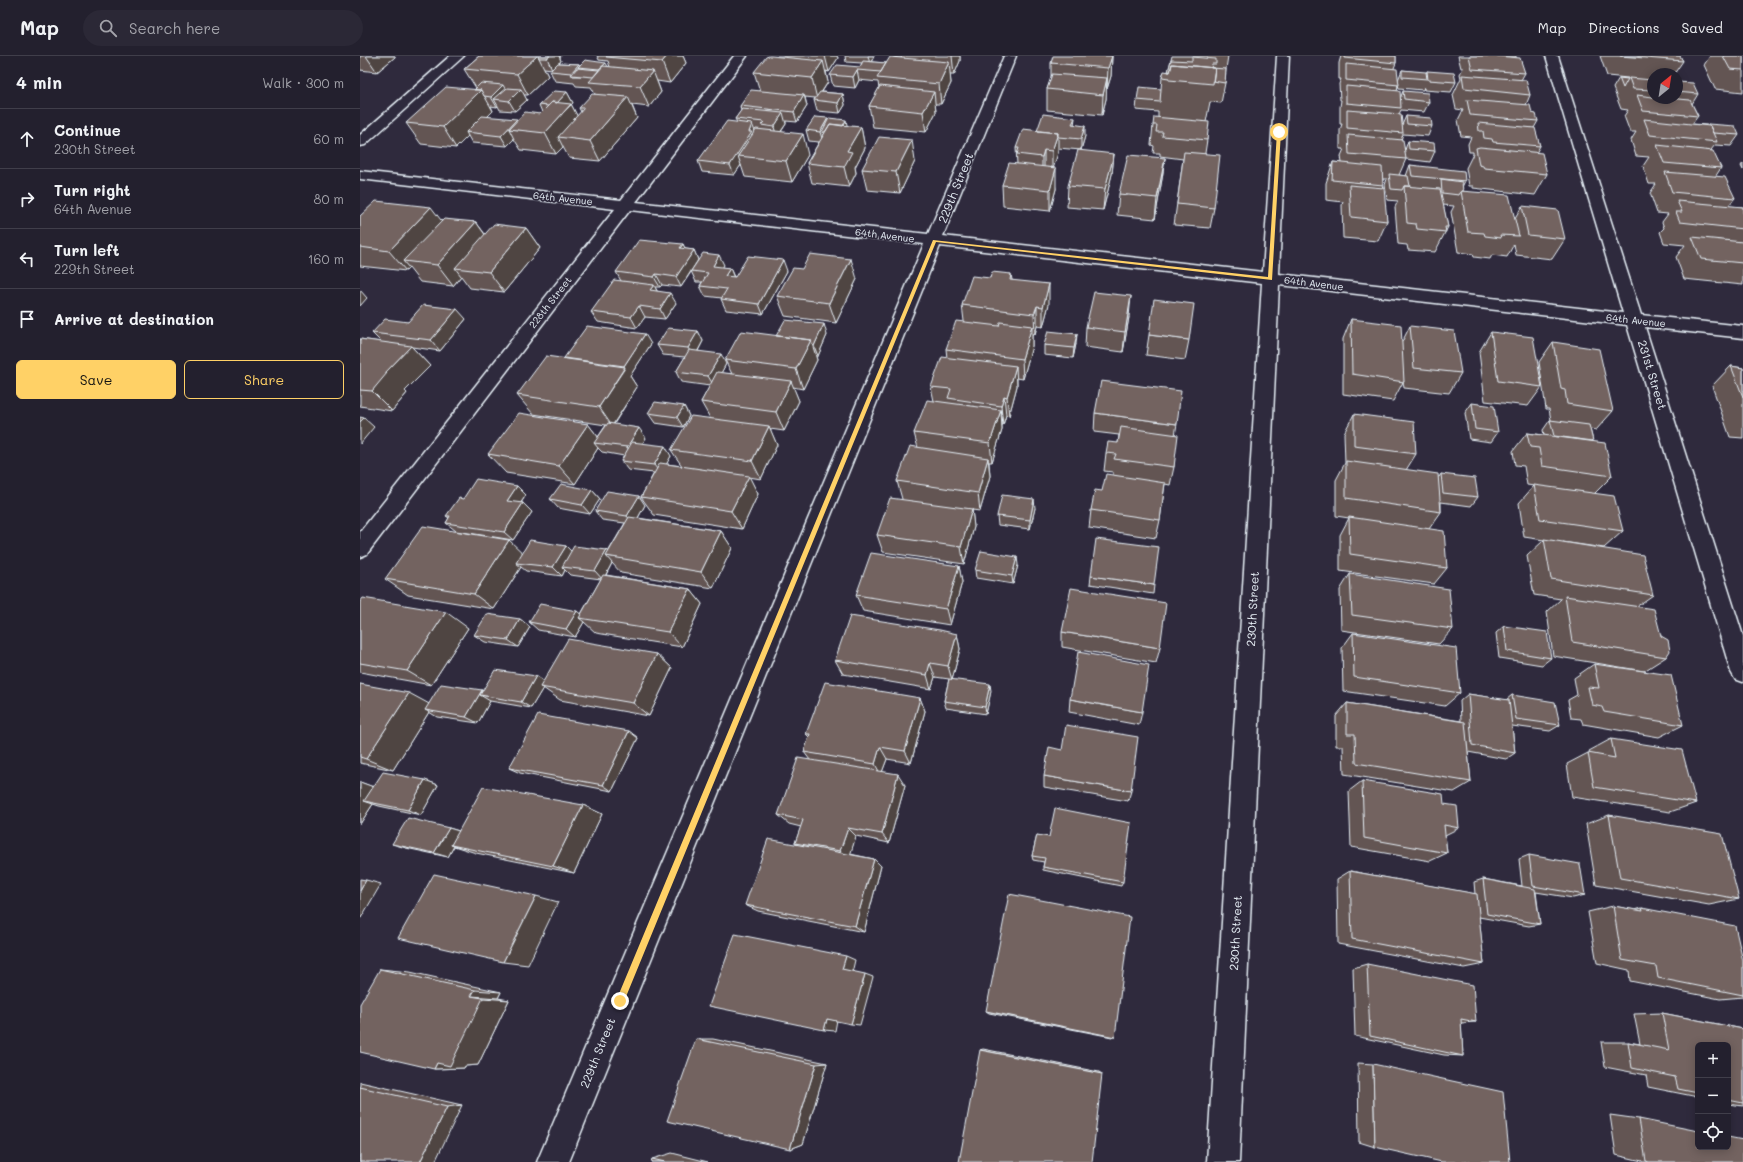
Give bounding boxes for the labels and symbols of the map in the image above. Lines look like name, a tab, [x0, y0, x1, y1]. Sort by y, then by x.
north arrow	[1647, 68, 1683, 104]
route start	[1270, 123, 1288, 141]
street label: 229th Street	[934, 150, 976, 225]
street label: 64th Avenue	[533, 188, 593, 208]
street label: 64th Avenue	[854, 224, 916, 246]
street label: 64th Avenue	[1283, 272, 1345, 294]
street label: 228th Street	[525, 273, 575, 331]
street label: 64th Avenue	[1606, 310, 1666, 330]
street label: 231st Street	[1635, 338, 1671, 412]
street label: 230th Street	[1242, 571, 1262, 647]
street label: 230th Street	[1225, 895, 1245, 971]
route end	[611, 992, 629, 1010]
street label: 229th Street	[576, 1015, 618, 1090]

